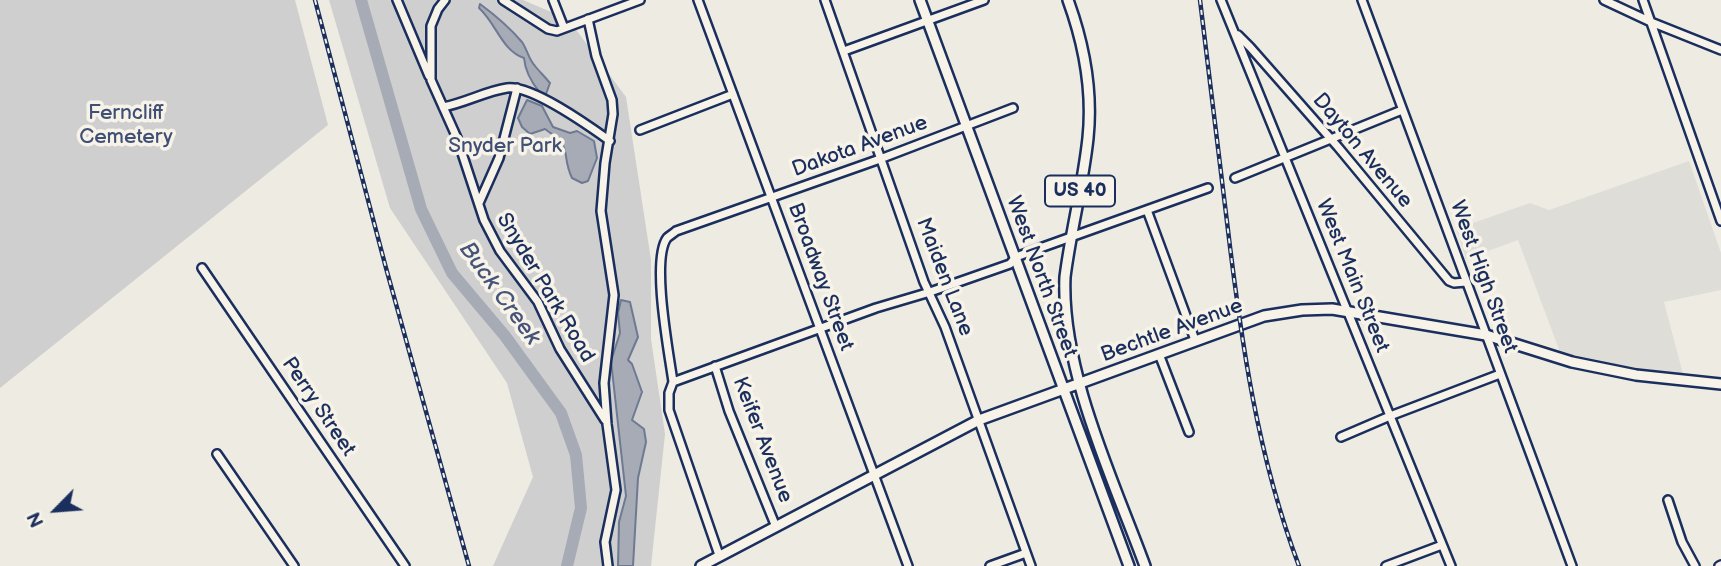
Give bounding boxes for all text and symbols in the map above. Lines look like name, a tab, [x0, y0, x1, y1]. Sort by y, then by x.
street label: Dayton Avenue	[1307, 88, 1417, 214]
park label: Ferncliff Cemetery	[79, 101, 173, 151]
street label: Dakota Avenue	[789, 111, 931, 183]
park label: Snyder Park	[448, 134, 562, 160]
road number: US 40	[1045, 176, 1115, 206]
street label: West North Street	[1000, 193, 1082, 361]
street label: West Main Street	[1310, 196, 1394, 356]
street label: West High Street	[1444, 197, 1522, 357]
street label: Broadway Street	[782, 200, 858, 354]
street label: Snyder Park Road	[490, 209, 600, 367]
street label: Maiden Lane	[910, 214, 978, 340]
water label: Buck Creek	[452, 237, 546, 351]
street label: Bechtle Avenue	[1098, 294, 1246, 368]
street label: Perry Street	[276, 353, 360, 461]
street label: Keifer Avenue	[726, 374, 798, 506]
north arrow	[21, 475, 91, 545]
text: N	[23, 508, 50, 530]

